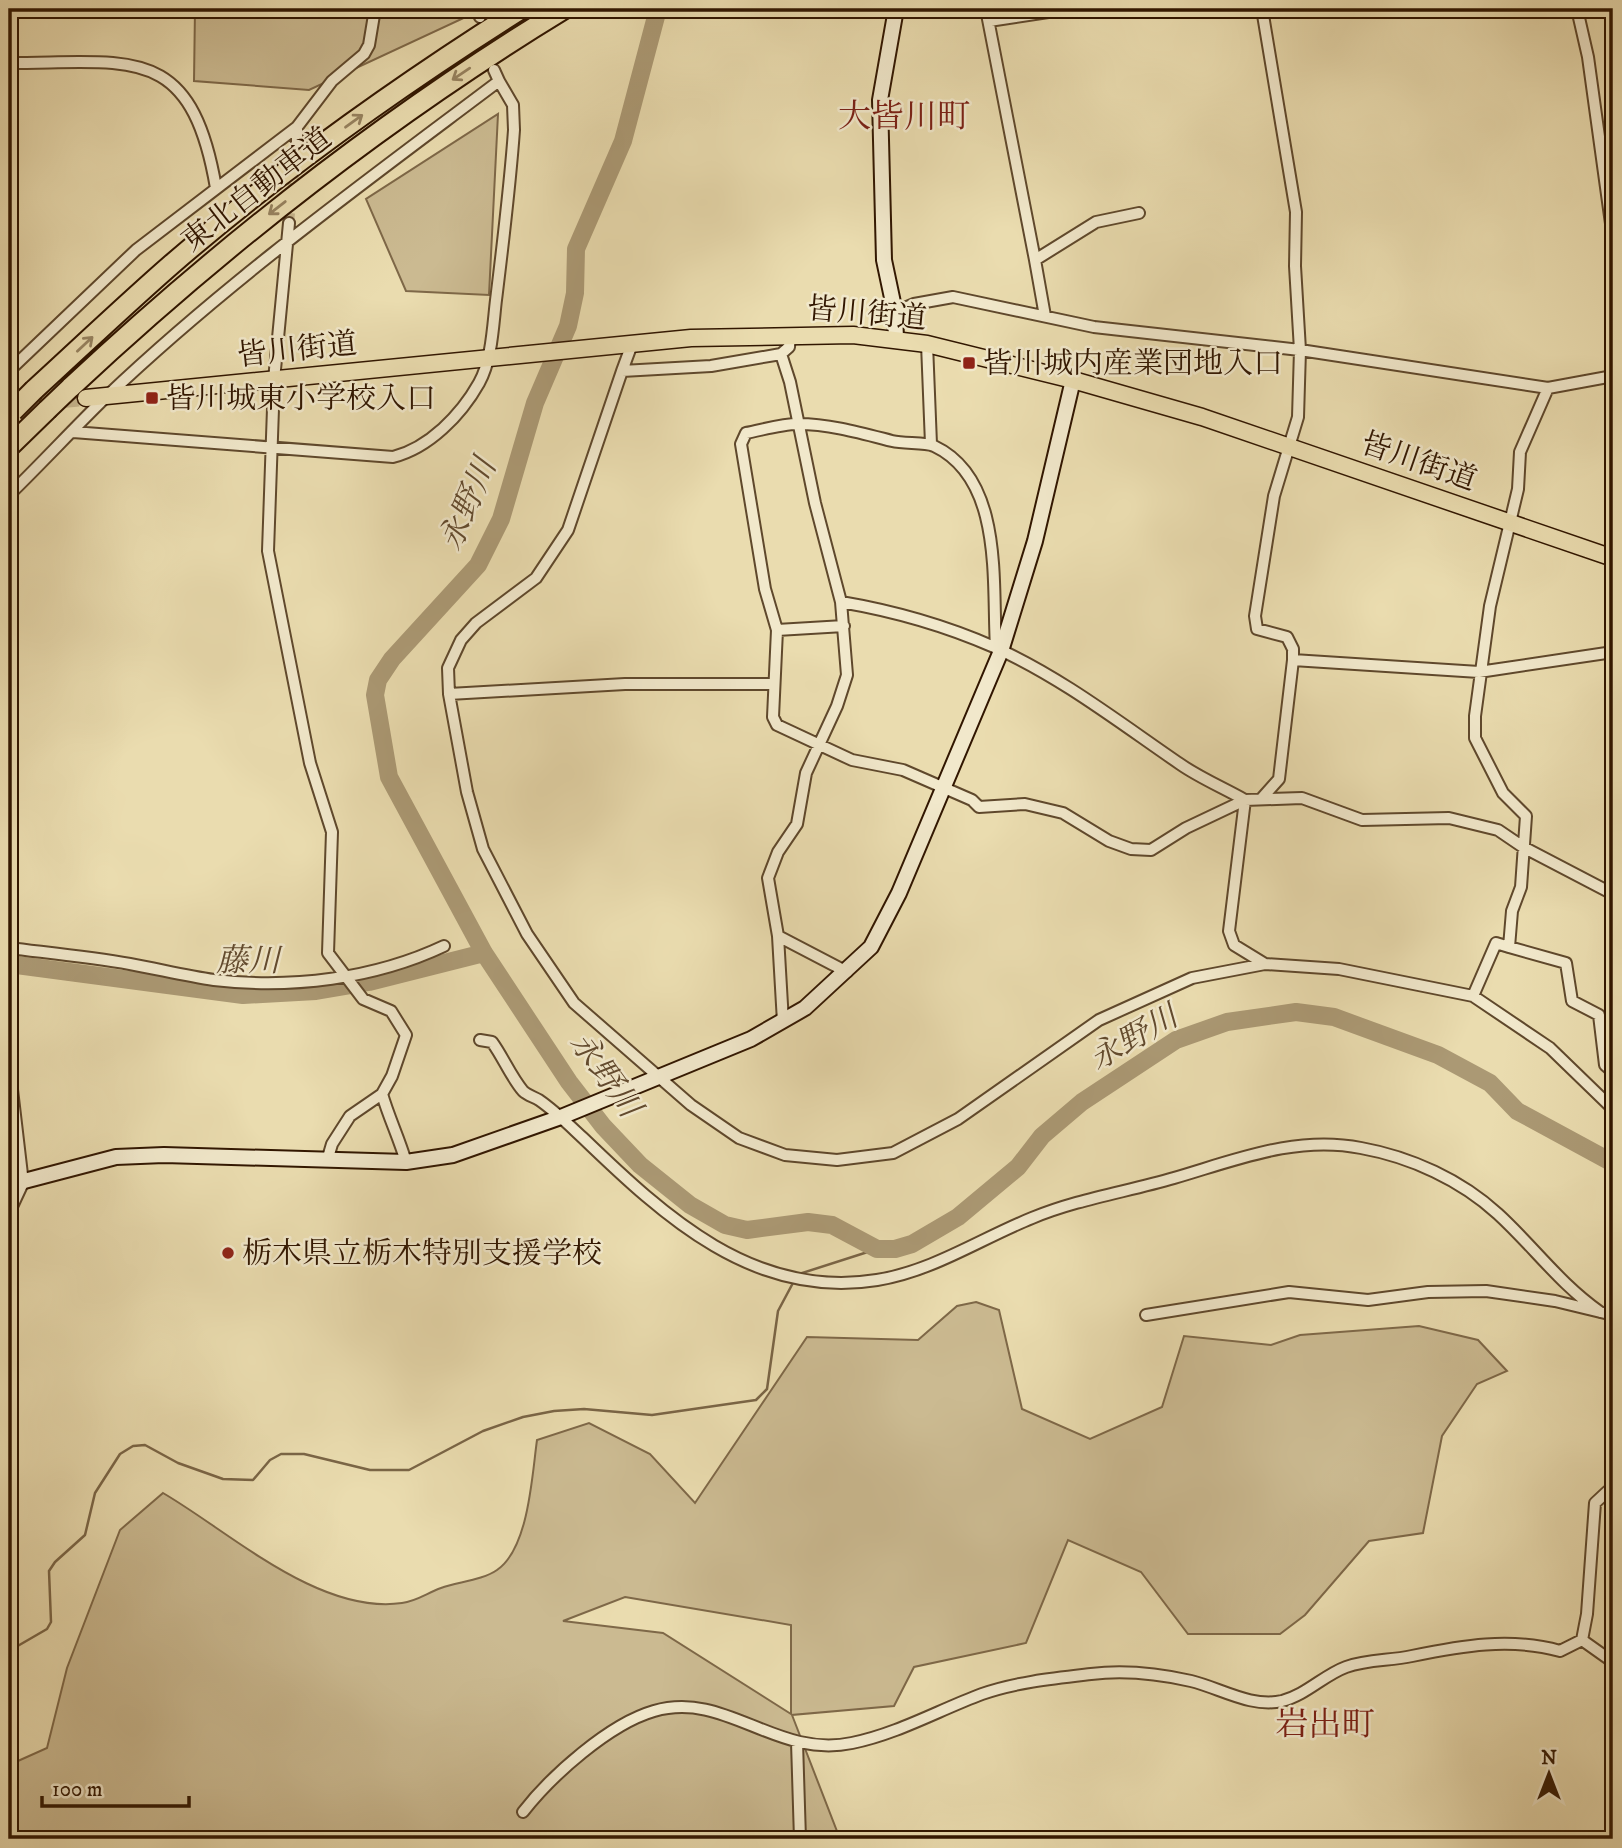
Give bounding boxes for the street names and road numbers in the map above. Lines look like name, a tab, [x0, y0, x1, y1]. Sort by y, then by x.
street label: 東北自動車道	[175, 120, 339, 260]
street label: 皆川街道	[805, 291, 928, 338]
street label: 皆川街道	[236, 326, 359, 375]
street label: 皆川街道	[1356, 425, 1481, 499]

